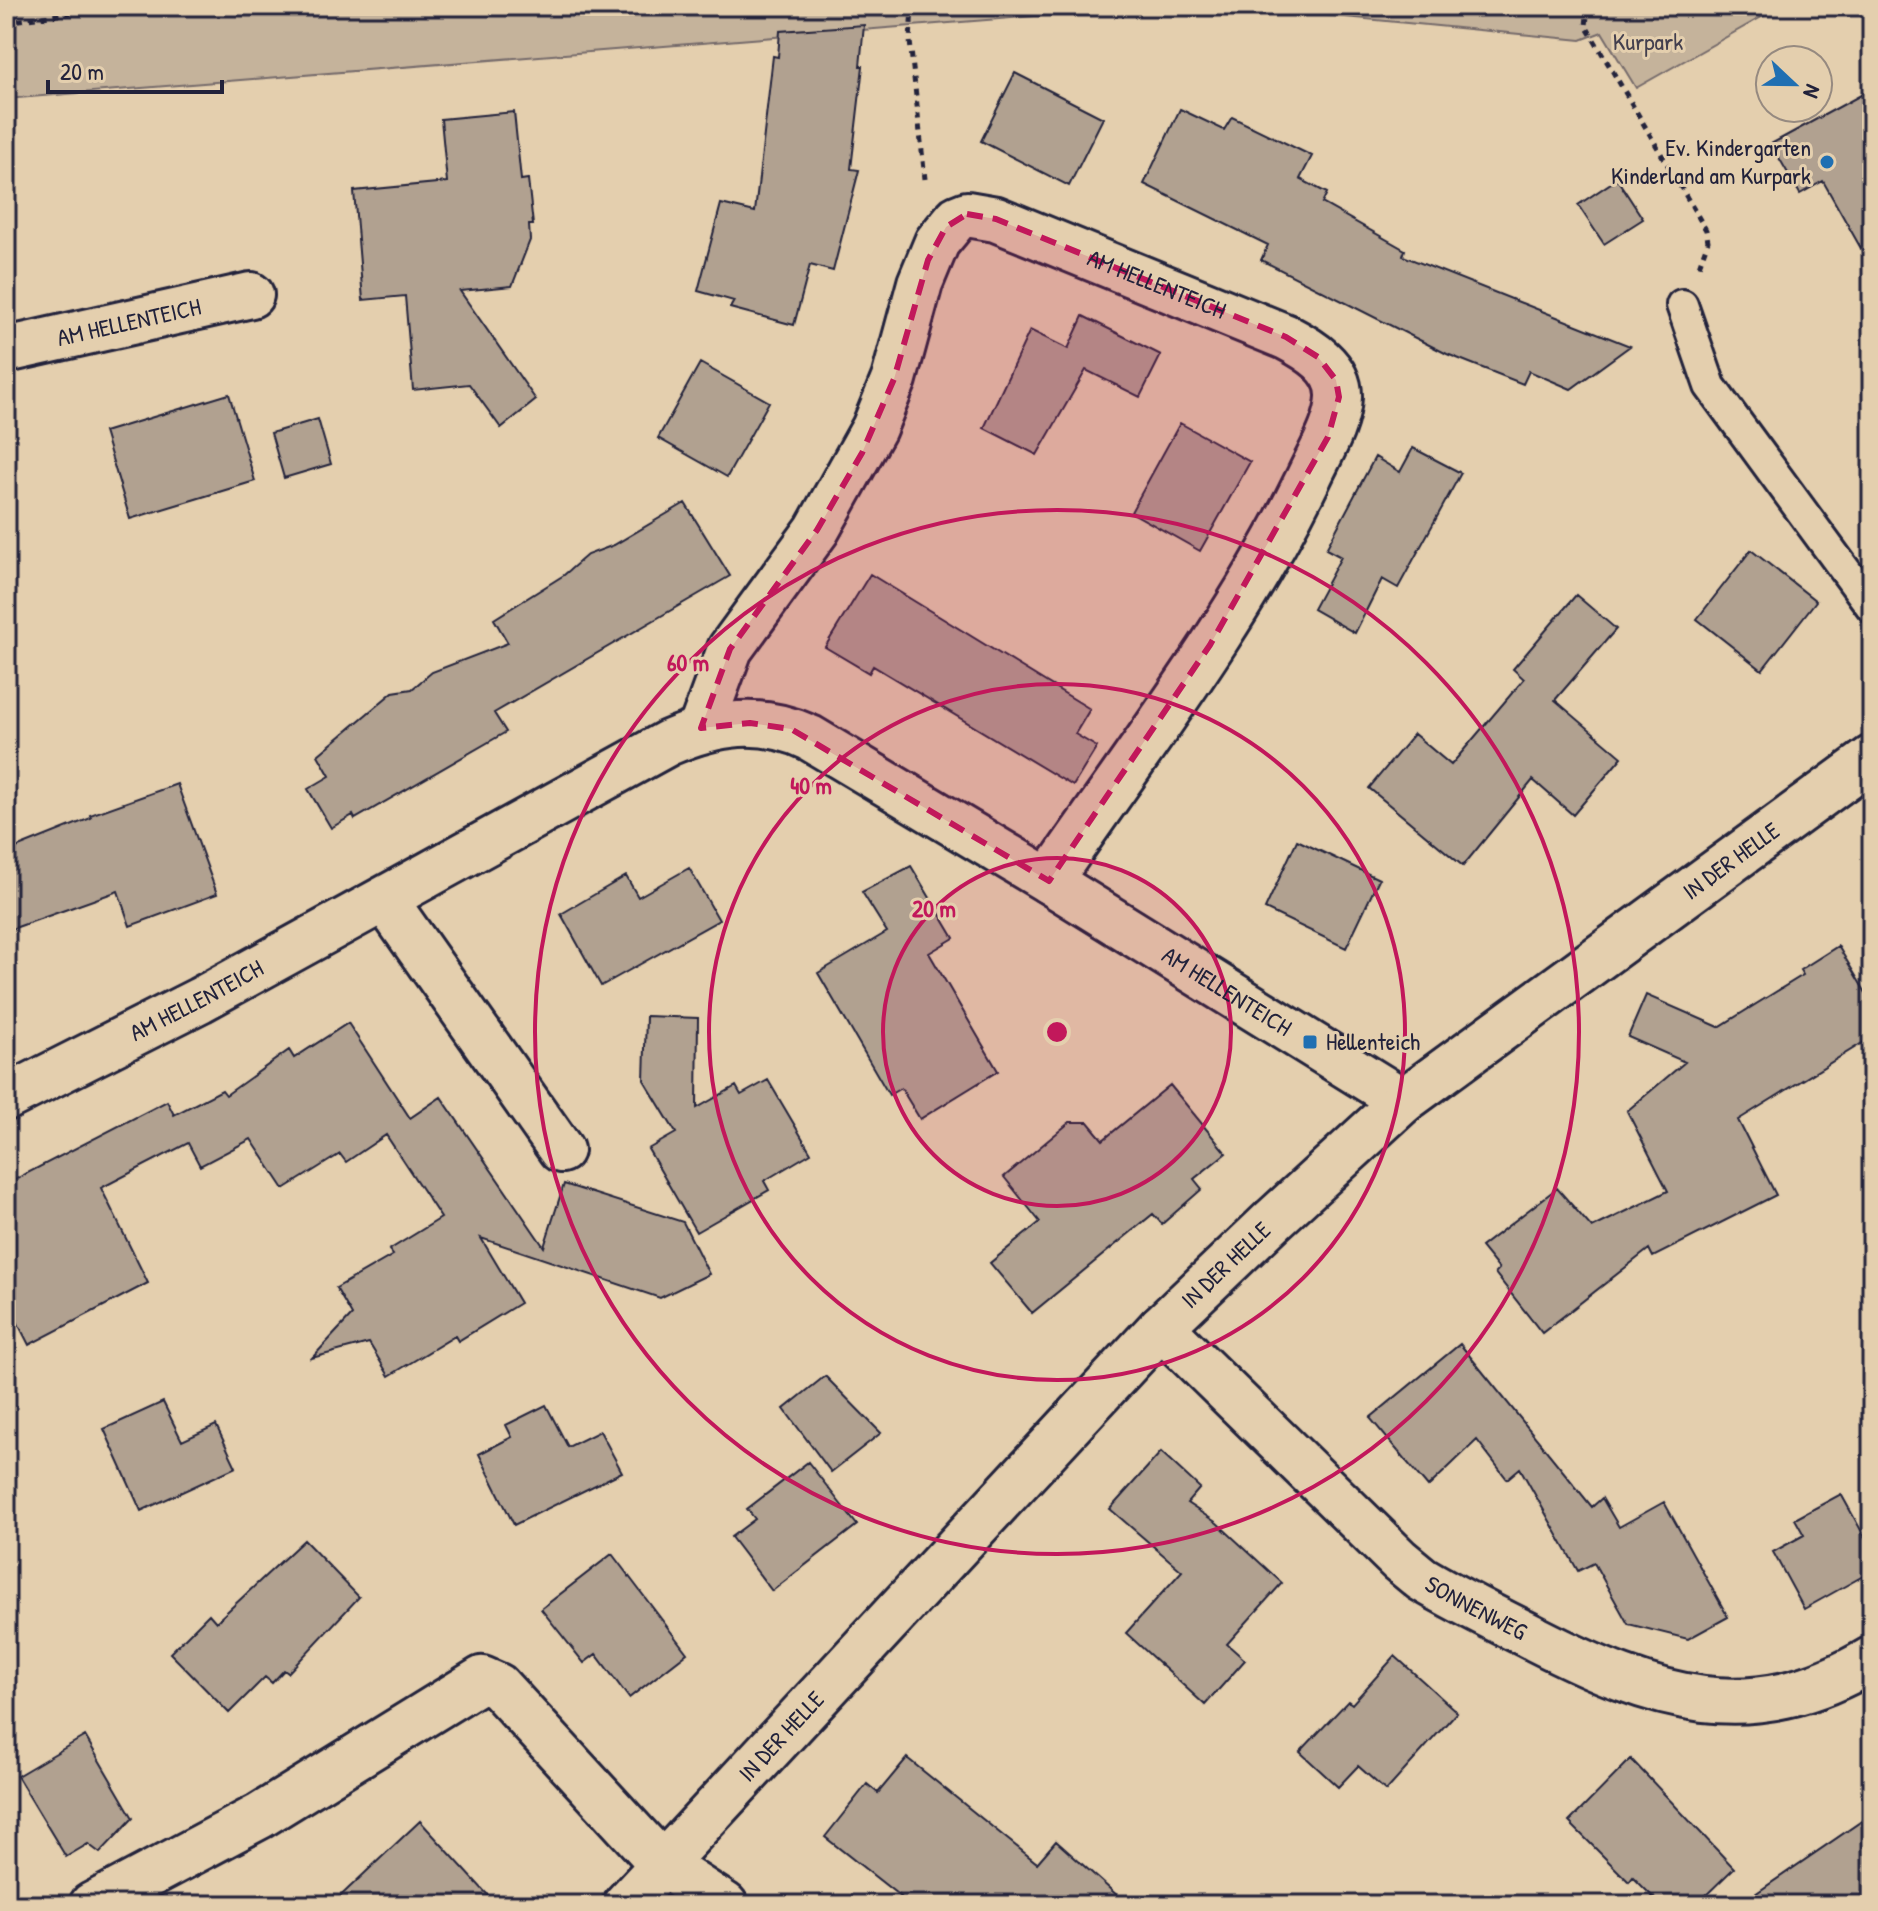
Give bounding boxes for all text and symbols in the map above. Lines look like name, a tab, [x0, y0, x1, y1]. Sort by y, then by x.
park label: Kurpark	[1613, 25, 1683, 57]
scale bar	[48, 44, 222, 94]
north arrow	[1754, 44, 1834, 124]
text: 20 m	[60, 55, 104, 87]
text: N	[1796, 80, 1829, 103]
place label: Ev. Kindergarten Kinderland am Kurpark	[1611, 131, 1811, 191]
marker: Ev. Kindergarten Kinderland am Kurpark	[1818, 153, 1836, 171]
street label: AM HELLENTEICH	[1083, 241, 1231, 326]
street label: AM HELLENTEICH	[54, 290, 204, 353]
text: 60 m	[667, 646, 709, 678]
text: 40 m	[790, 769, 832, 801]
street label: IN DER HELLE	[1676, 814, 1786, 906]
text: 20 m	[912, 892, 956, 924]
street label: AM HELLENTEICH	[1157, 938, 1298, 1043]
street label: AM HELLENTEICH	[124, 951, 268, 1048]
centre of rings	[1043, 1018, 1071, 1046]
place label: Hellenteich	[1326, 1025, 1420, 1057]
marker: Hellenteich	[1301, 1033, 1319, 1051]
street label: IN DER HELLE	[1173, 1214, 1277, 1315]
street label: SONNENWEG	[1420, 1567, 1533, 1647]
street label: IN DER HELLE	[731, 1683, 831, 1788]

